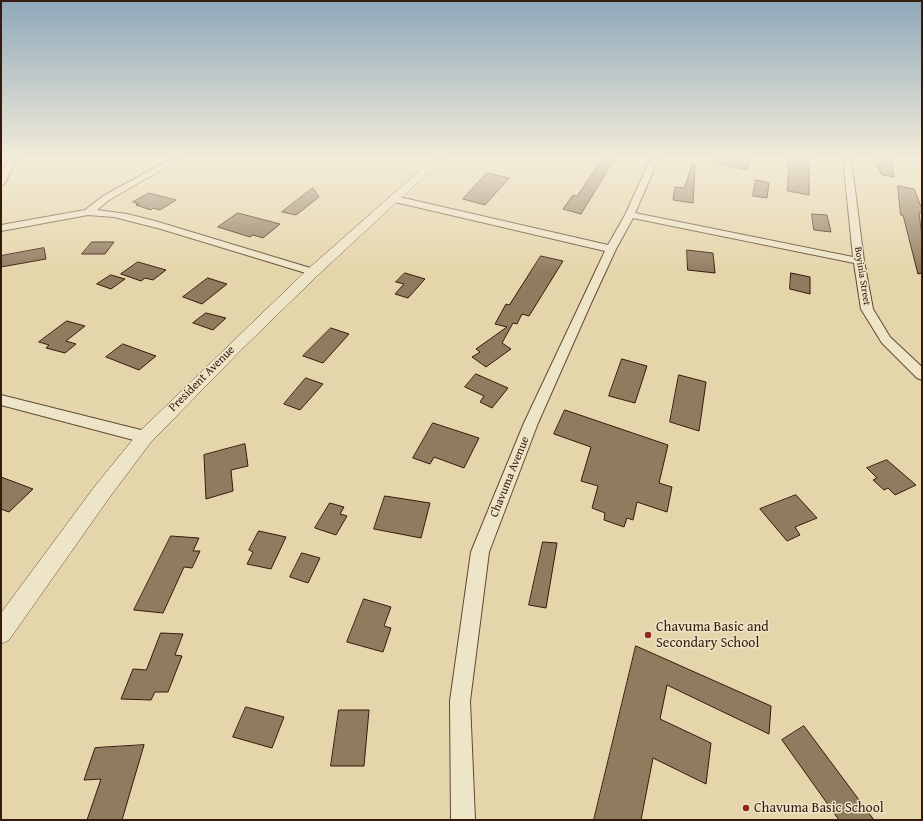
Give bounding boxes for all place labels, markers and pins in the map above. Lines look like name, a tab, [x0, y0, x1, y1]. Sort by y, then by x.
place label: Chavuma Basic and Secondary School	[656, 619, 769, 652]
marker: Chavuma Basic and Secondary School	[643, 630, 653, 640]
place label: Chavuma Basic School	[754, 800, 884, 816]
marker: Chavuma Basic School	[741, 803, 751, 813]

